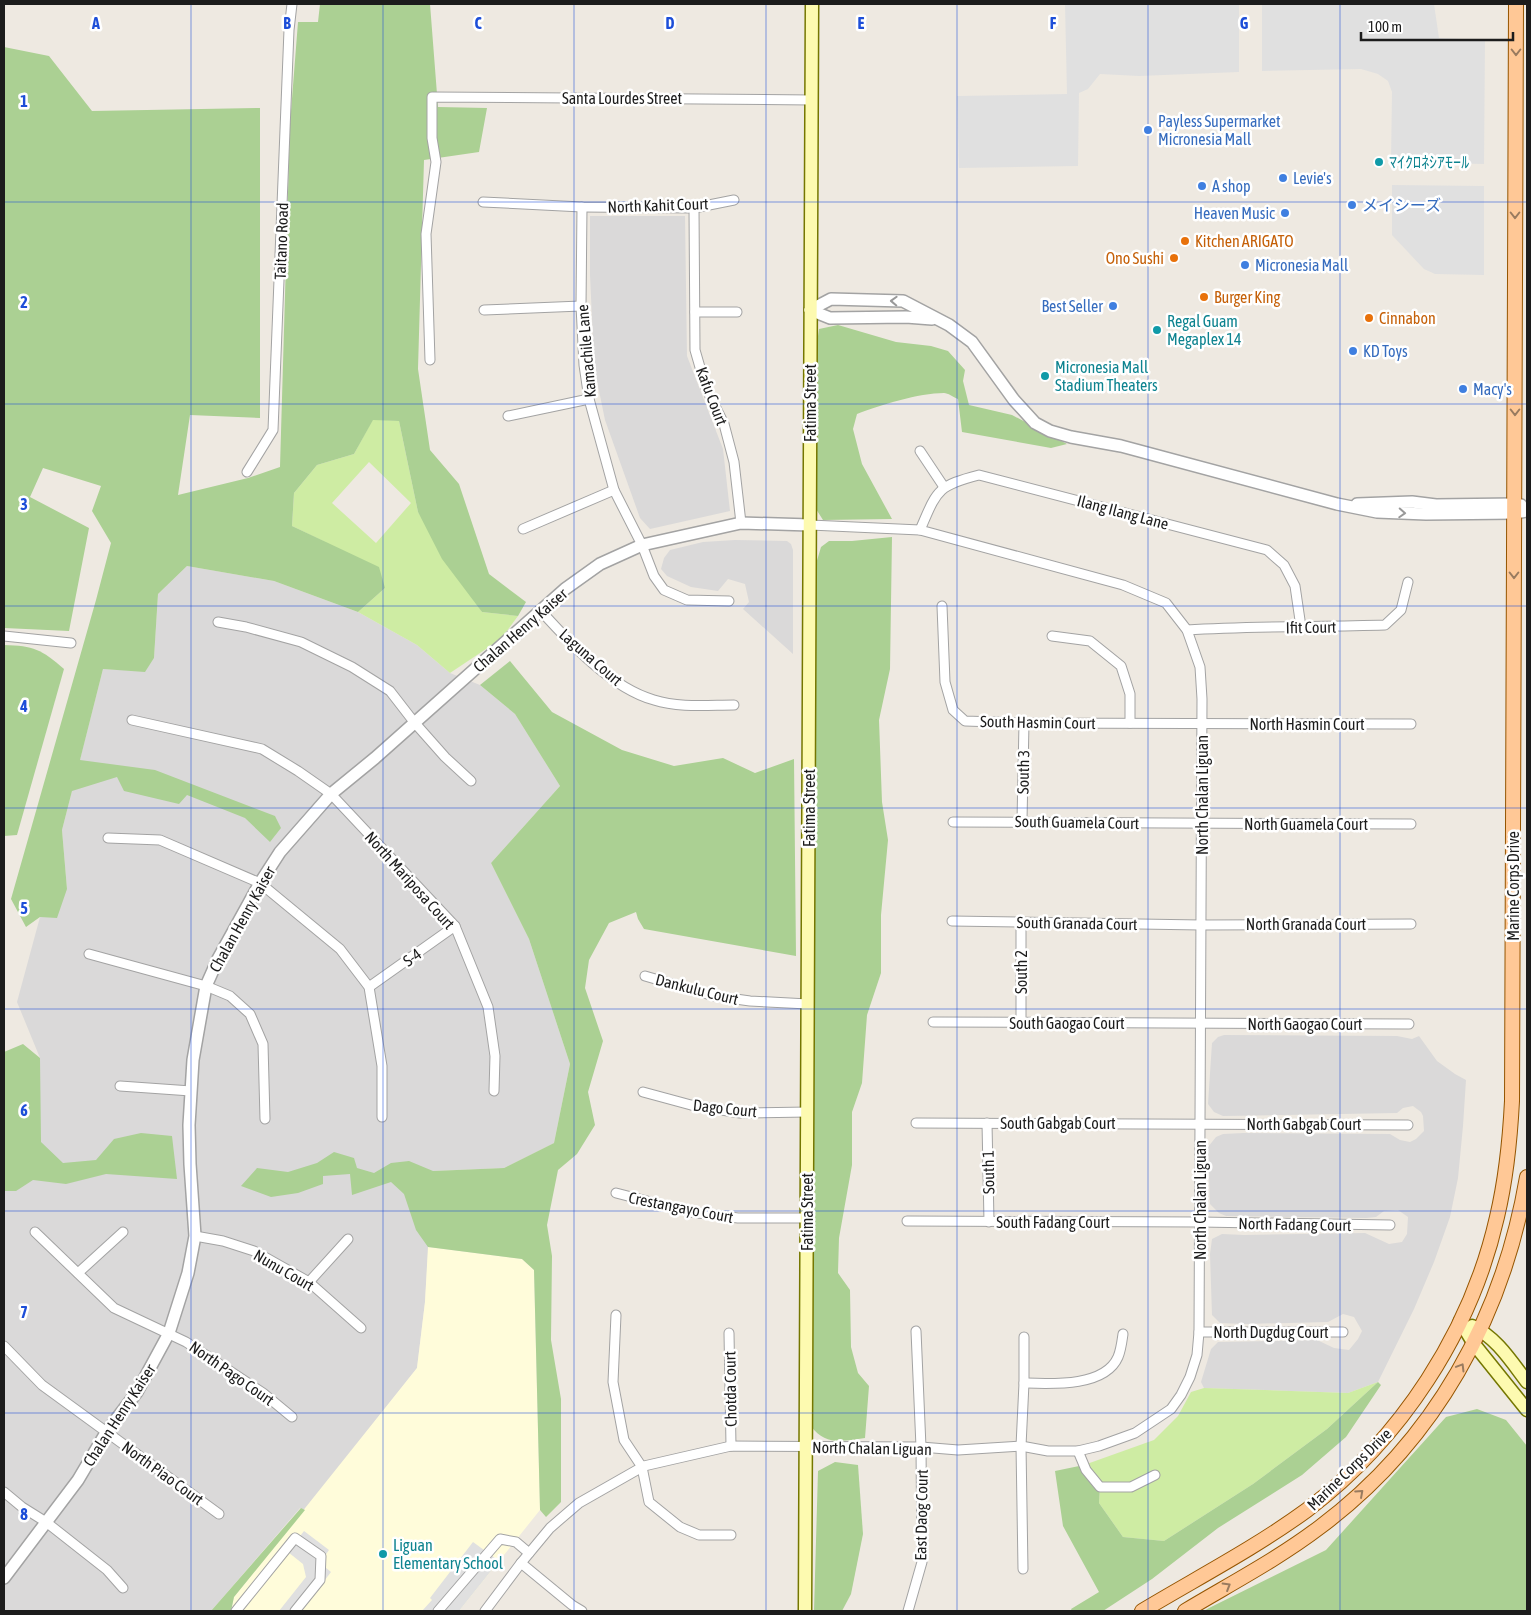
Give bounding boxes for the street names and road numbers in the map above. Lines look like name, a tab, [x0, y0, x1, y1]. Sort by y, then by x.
street label: Santa Lourdes Street	[562, 89, 682, 107]
street label: North Kahit Court	[607, 194, 709, 216]
street label: Taitano Road	[271, 202, 291, 280]
street label: Kamachile Lane	[573, 304, 599, 398]
street label: Kafu Court	[693, 364, 731, 428]
street label: Fatima Street	[801, 364, 819, 442]
street label: Ilang Ilang Lane	[1075, 491, 1171, 534]
street label: Chalan Henry Kaiser	[470, 584, 571, 676]
street label: Ifit Court	[1286, 618, 1337, 636]
street label: Laguna Court	[555, 625, 626, 690]
street label: South Hasmin Court	[980, 712, 1096, 732]
street label: North Hasmin Court	[1249, 715, 1365, 733]
street label: North Chalan Liguan	[1193, 735, 1212, 855]
street label: South 3	[1014, 750, 1032, 794]
street label: Fatima Street	[800, 769, 818, 847]
street label: South Guamela Court	[1015, 812, 1140, 832]
street label: North Guamela Court	[1244, 815, 1368, 833]
street label: North Mariposa Court	[361, 828, 459, 933]
street label: Marine Corps Drive	[1504, 831, 1523, 941]
street label: Chalan Henry Kaiser	[205, 863, 280, 976]
street label: South Granada Court	[1016, 913, 1138, 933]
street label: North Granada Court	[1246, 915, 1367, 933]
street label: S-4	[399, 944, 425, 970]
street label: South 2	[1012, 950, 1030, 994]
street label: Dankulu Court	[654, 970, 741, 1008]
street label: South Gaogao Court	[1009, 1014, 1125, 1033]
street label: North Gaogao Court	[1248, 1015, 1363, 1034]
street label: Dago Court	[692, 1096, 758, 1121]
street label: South Gabgab Court	[1000, 1114, 1116, 1133]
street label: North Gabgab Court	[1247, 1115, 1362, 1134]
street label: North Chalan Liguan	[1191, 1140, 1210, 1260]
street label: South 1	[979, 1150, 997, 1194]
street label: Fatima Street	[798, 1173, 816, 1251]
street label: Crestangayo Court	[627, 1188, 735, 1227]
street label: South Fadang Court	[996, 1213, 1110, 1232]
street label: North Fadang Court	[1238, 1214, 1352, 1235]
street label: Nunu Court	[251, 1246, 318, 1295]
street label: North Dugdug Court	[1213, 1323, 1329, 1342]
street label: North Pago Court	[186, 1337, 278, 1410]
street label: Chotda Court	[720, 1351, 740, 1427]
street label: Chalan Henry Kaiser	[79, 1360, 160, 1470]
street label: Marine Corps Drive	[1303, 1424, 1395, 1514]
street label: North Piao Court	[119, 1437, 207, 1509]
street label: North Chalan Liguan	[812, 1438, 932, 1459]
street label: East Daog Court	[911, 1469, 932, 1561]

